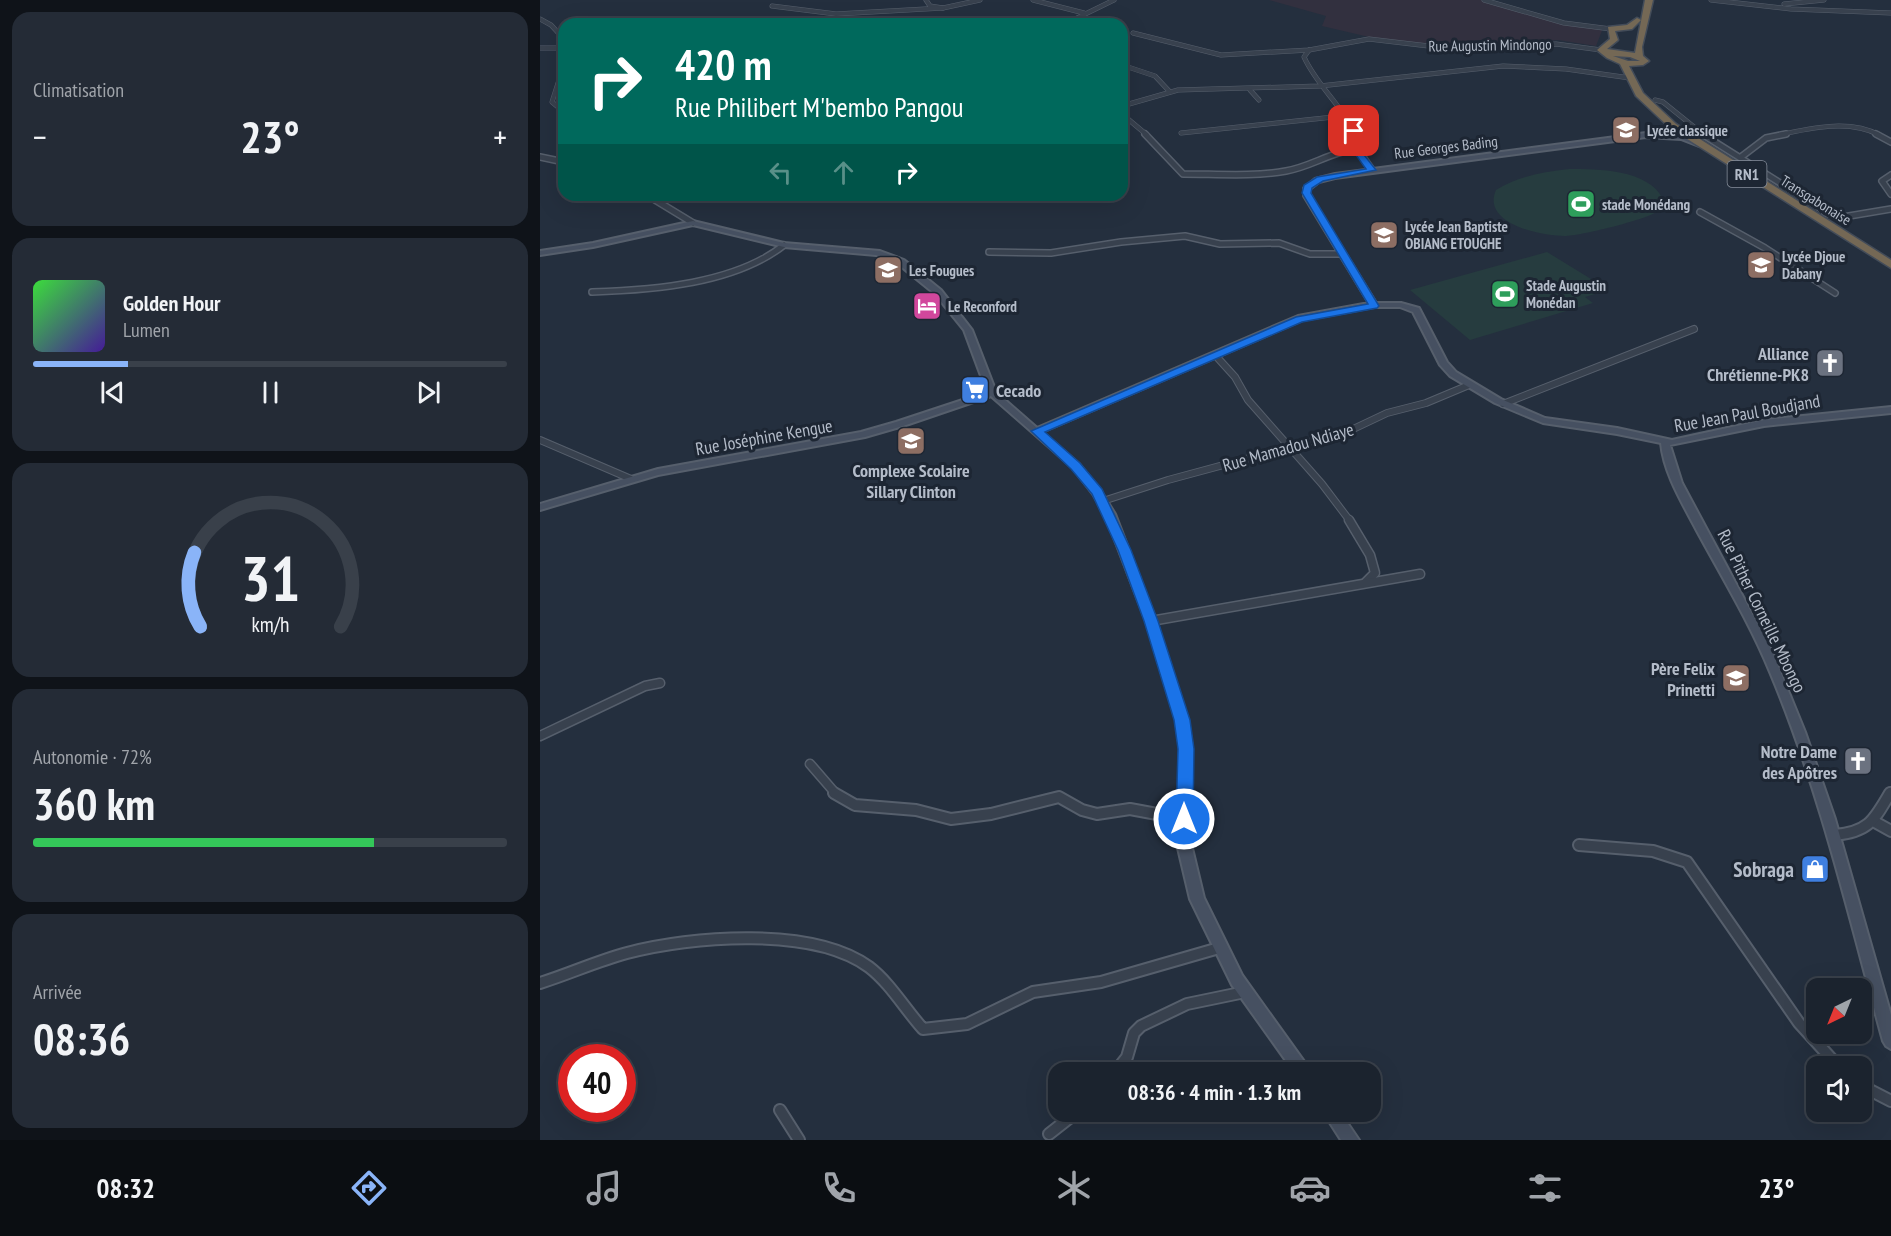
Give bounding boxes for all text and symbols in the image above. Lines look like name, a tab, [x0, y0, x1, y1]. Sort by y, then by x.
street label: Rue Augustin Mindongo	[1428, 34, 1552, 56]
text: 420 m	[675, 37, 772, 92]
icon: right	[576, 42, 654, 120]
text: Climatisation	[33, 77, 124, 103]
text: Rue Philibert M'bembo Pangou	[675, 90, 963, 124]
pin	[1328, 105, 1379, 156]
text: 23°	[240, 107, 300, 165]
icon: arrive	[1337, 114, 1370, 147]
school or university icon: Lycée classique	[1610, 114, 1642, 146]
text: −	[33, 115, 47, 158]
text: +	[493, 115, 507, 158]
place label: Lycée classique	[1647, 121, 1728, 140]
street label: Rue Georges Bading	[1393, 131, 1499, 163]
icon: left	[764, 156, 797, 189]
icon: ahead	[827, 156, 860, 189]
icon: right	[890, 156, 923, 189]
road number: RN1	[1728, 161, 1766, 187]
street label: Transgabonaise	[1777, 171, 1855, 229]
sports icon: stade Monédang	[1565, 188, 1597, 220]
place label: stade Monédang	[1602, 195, 1690, 214]
place label: Lycée Jean Baptiste OBIANG ETOUGHE	[1405, 217, 1508, 253]
school or university icon: Lycée Jean Baptiste OBIANG ETOUGHE	[1368, 219, 1400, 251]
place label: Lycée Djoue Dabany	[1782, 247, 1845, 283]
school or university icon: Lycée Djoue Dabany	[1745, 249, 1777, 281]
school or university icon: Les Fougues	[872, 254, 904, 286]
place label: Les Fougues	[909, 261, 974, 280]
place label: Stade Augustin Monédan	[1526, 276, 1606, 312]
sports icon: Stade Augustin Monédan	[1489, 278, 1521, 310]
text: Golden Hour	[123, 289, 221, 317]
hotel icon: Le Reconford	[911, 290, 943, 322]
place label: Le Reconford	[948, 297, 1017, 316]
text: Lumen	[123, 317, 170, 343]
place label: Alliance Chrétienne-PK8	[1707, 342, 1809, 386]
church icon: Alliance Chrétienne-PK8	[1814, 347, 1846, 379]
supermarket icon: Cecado	[959, 374, 991, 406]
icon: previous	[96, 376, 129, 409]
icon: pause	[254, 376, 287, 409]
icon: next	[412, 376, 445, 409]
place label: Cecado	[996, 379, 1041, 402]
street label: Rue Jean Paul Boudjand	[1672, 389, 1822, 437]
street label: Rue Joséphine Kengue	[694, 414, 834, 460]
street label: Rue Mamadou Ndiaye	[1220, 417, 1356, 477]
school or university icon: Complexe Scolaire Sillary Clinton	[895, 425, 927, 457]
place label: Complexe Scolaire Sillary Clinton	[852, 459, 970, 503]
street label: Rue Pither Corneille Mbongo	[1713, 526, 1812, 697]
text: 31	[240, 537, 300, 618]
text: km/h	[251, 610, 289, 638]
place label: Père Felix Prinetti	[1651, 657, 1715, 701]
school or university icon: Père Felix Prinetti	[1720, 662, 1752, 694]
place label: Notre Dame des Apôtres	[1761, 740, 1837, 784]
text: Autonomie · 72%	[33, 744, 152, 770]
church icon: Notre Dame des Apôtres	[1842, 745, 1874, 777]
text: 360 km	[33, 774, 155, 832]
position arrow	[1152, 787, 1216, 851]
shop icon: Sobraga	[1799, 853, 1831, 885]
place label: Sobraga	[1733, 856, 1794, 883]
north arrow	[1806, 978, 1872, 1044]
map controls	[1806, 978, 1872, 1122]
text: Arrivée	[33, 979, 82, 1005]
text: 08:36	[33, 1009, 130, 1067]
speed limit sign: 40	[558, 1044, 636, 1122]
button: sound	[1806, 1056, 1872, 1122]
text: 08:36 · 4 min · 1.3 km	[1128, 1078, 1301, 1106]
icon: directions	[348, 1167, 390, 1209]
icon: music	[583, 1167, 625, 1209]
icon: phone	[818, 1167, 860, 1209]
icon: climate	[1053, 1167, 1095, 1209]
icon: car	[1289, 1167, 1331, 1209]
icon: filters	[1524, 1167, 1566, 1209]
text: 08:32	[97, 1171, 155, 1205]
text: 23°	[1759, 1171, 1794, 1205]

